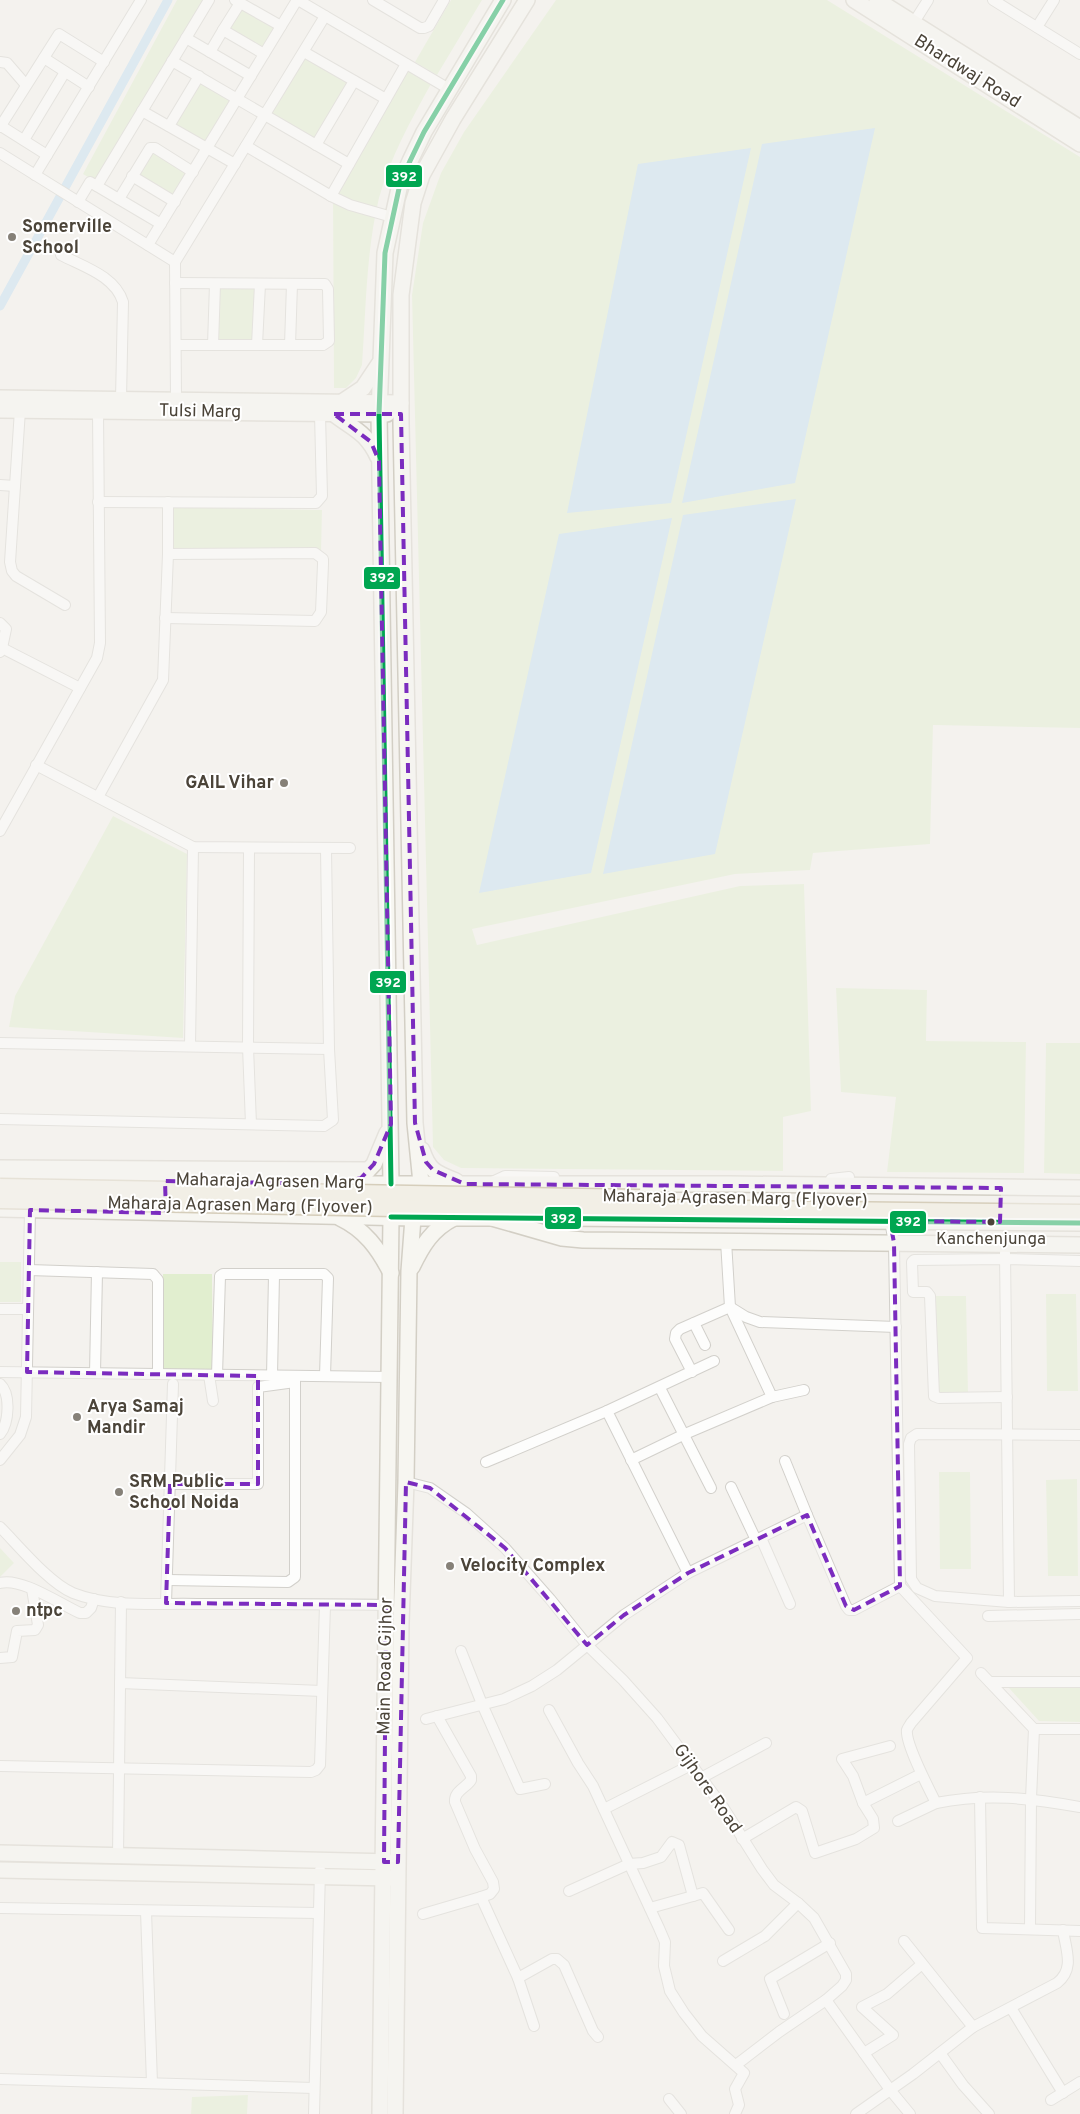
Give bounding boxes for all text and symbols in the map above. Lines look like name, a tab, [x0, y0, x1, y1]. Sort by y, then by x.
street label: Bhardwaj Road	[909, 30, 1025, 114]
line badge: 392	[385, 164, 423, 188]
text: 392	[391, 169, 417, 186]
place label: Somerville School	[22, 216, 112, 260]
marker: Somerville School	[6, 231, 18, 243]
street label: Tulsi Marg	[159, 400, 241, 424]
line badge: 392	[363, 566, 401, 590]
text: 392	[369, 570, 395, 587]
place label: GAIL Vihar	[185, 772, 275, 795]
marker: GAIL Vihar	[278, 777, 290, 789]
line badge: 392	[369, 970, 407, 994]
text: 392	[375, 975, 401, 992]
street label: Maharaja Agrasen Marg	[175, 1169, 365, 1195]
street label: Maharaja Agrasen Marg (Flyover)	[602, 1185, 868, 1213]
street label: Maharaja Agrasen Marg (Flyover)	[107, 1192, 373, 1220]
line badge: 392	[544, 1206, 582, 1230]
line badge: 392	[889, 1210, 927, 1234]
text: 392	[550, 1211, 576, 1228]
text: 392	[895, 1214, 921, 1231]
marker: Kanchenjunga	[986, 1217, 996, 1227]
place label: Kanchenjunga	[936, 1229, 1046, 1251]
place label: Arya Samaj Mandir	[87, 1396, 184, 1440]
marker: Arya Samaj Mandir	[71, 1411, 83, 1423]
place label: SRM Public School Noida	[129, 1471, 239, 1515]
marker: SRM Public School Noida	[113, 1486, 125, 1498]
place label: Velocity Complex	[460, 1555, 605, 1578]
marker: Velocity Complex	[444, 1560, 456, 1572]
street label: Main Road Gijhor	[373, 1597, 399, 1735]
place label: ntpc	[26, 1600, 63, 1623]
marker: ntpc	[10, 1605, 22, 1617]
street label: Gijhore Road	[668, 1740, 746, 1838]

